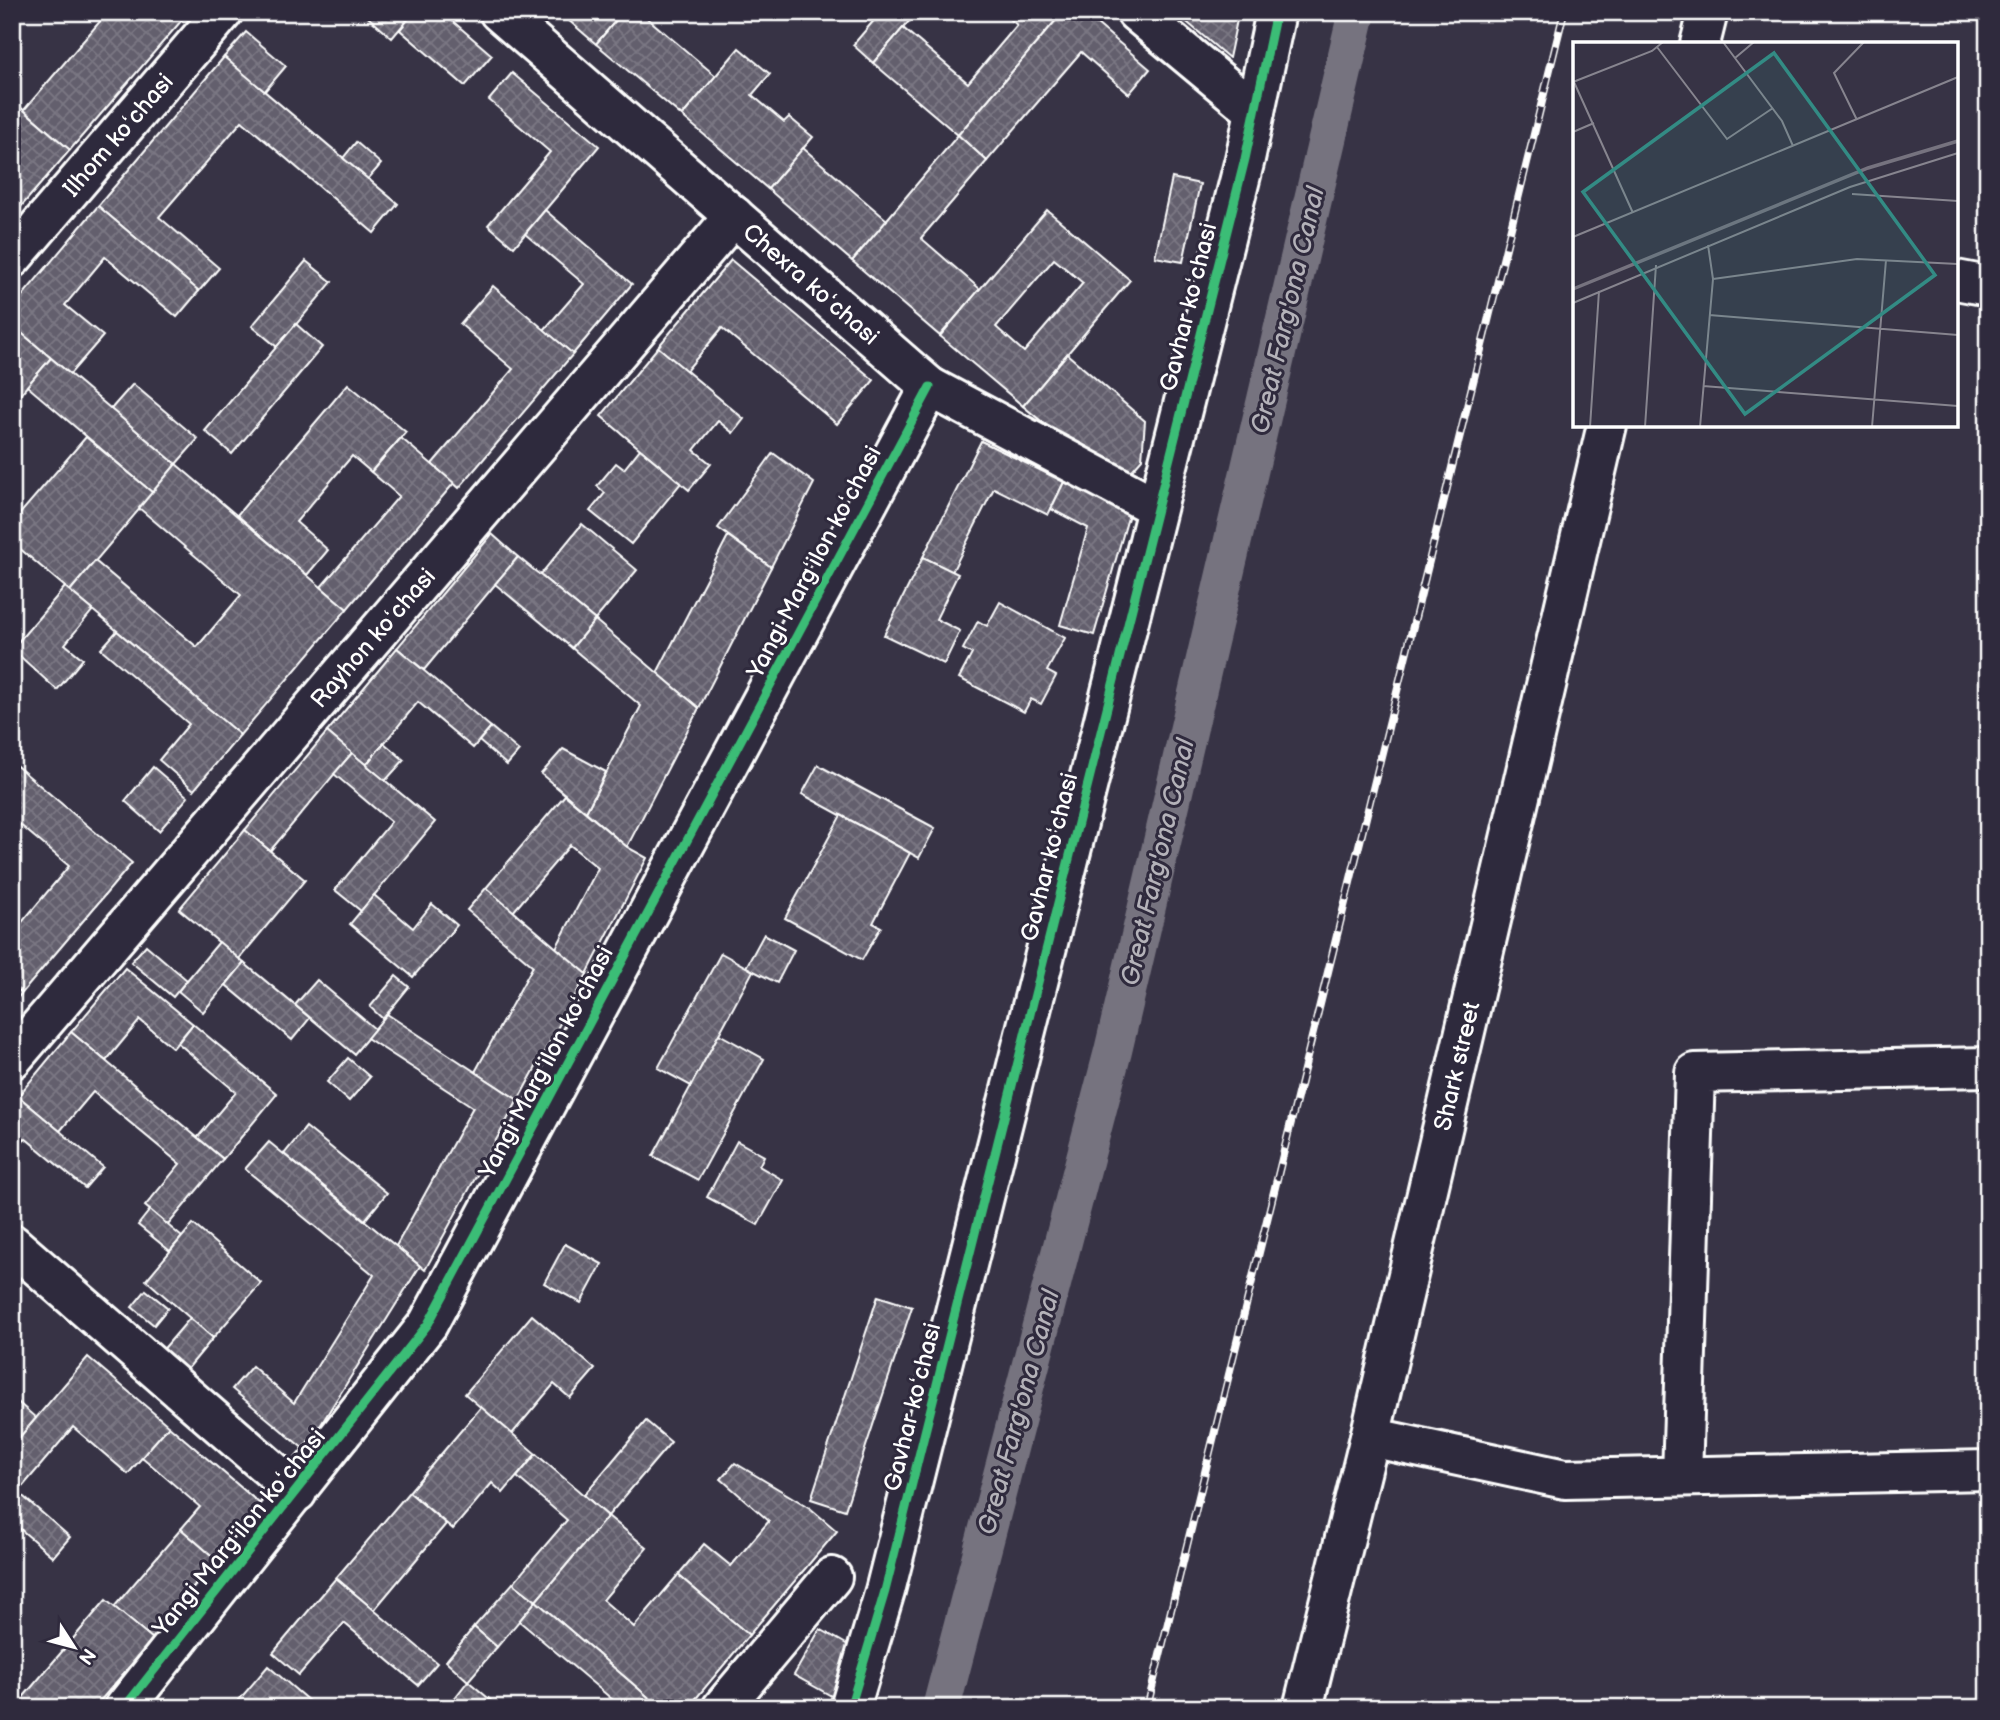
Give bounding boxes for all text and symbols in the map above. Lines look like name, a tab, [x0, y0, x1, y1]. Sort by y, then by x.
inset map	[1573, 42, 1958, 427]
street label: Ilhom koʻchasi	[57, 68, 180, 203]
water label: Great Farg'ona Canal	[1245, 183, 1332, 437]
street label: Chexra koʻchasi	[737, 217, 885, 351]
street label: Gavhar koʻchasi	[1154, 220, 1223, 394]
street label: Yangi Margʻilon koʻchasi	[740, 441, 888, 684]
street label: Rayhon koʻchasi	[305, 562, 442, 714]
water label: Great Farg'ona Canal	[1115, 735, 1202, 989]
street label: Gavhar koʻchasi	[1015, 770, 1084, 944]
street label: Yangi Margʻilon koʻchasi	[472, 941, 620, 1184]
street label: Shark street	[1428, 998, 1487, 1134]
water label: Great Farg'ona Canal	[972, 1286, 1067, 1538]
street label: Gavhar koʻchasi	[878, 1320, 947, 1494]
street label: Yangi Margʻilon koʻchasi	[146, 1423, 332, 1643]
north arrow	[38, 1612, 108, 1682]
text: N	[73, 1644, 100, 1669]

